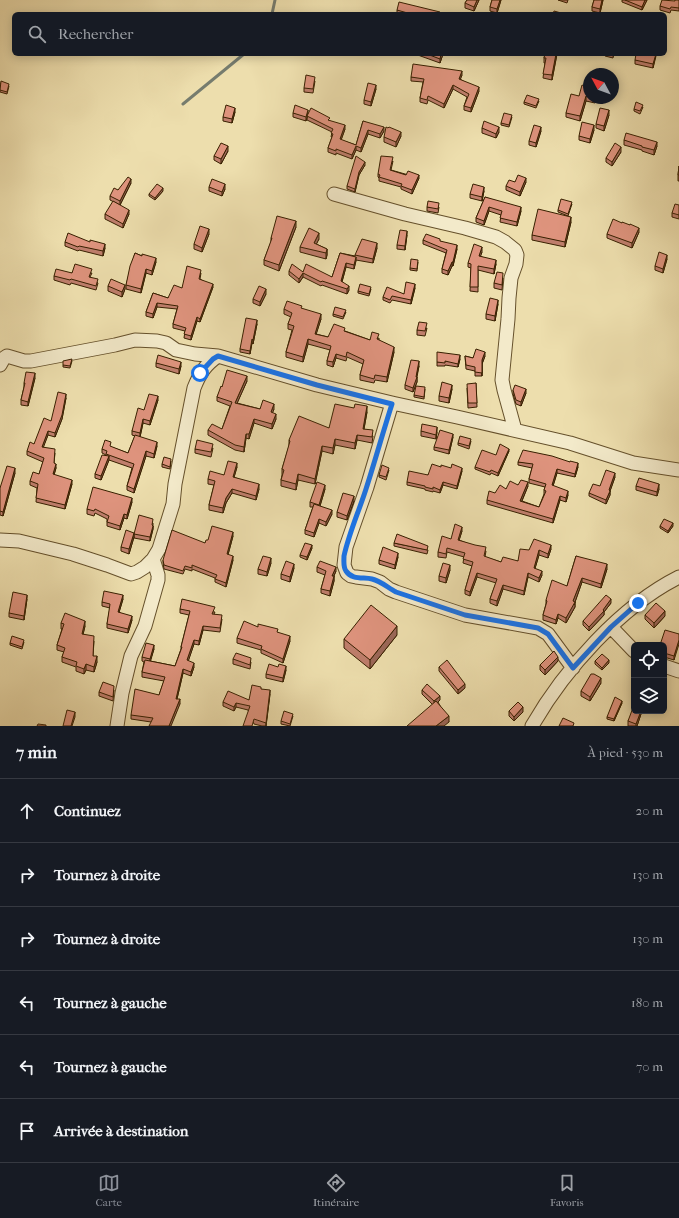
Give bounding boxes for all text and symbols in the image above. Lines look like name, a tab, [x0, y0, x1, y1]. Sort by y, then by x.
search box	[12, 12, 667, 56]
icon: search	[26, 23, 48, 45]
text: Rechercher	[58, 25, 133, 43]
north arrow	[583, 68, 619, 104]
route start	[191, 364, 209, 382]
route end	[629, 594, 647, 612]
map controls	[631, 642, 667, 714]
button: locate	[631, 642, 667, 678]
button: layers	[631, 678, 667, 714]
text: 7 min	[16, 742, 57, 762]
text: À pied · 530 m	[588, 745, 663, 760]
icon: ahead	[16, 800, 38, 822]
text: Continuez	[54, 802, 121, 820]
text: 20 m	[636, 803, 663, 818]
icon: right	[16, 864, 38, 886]
text: Tournez à droite	[54, 866, 160, 884]
text: 130 m	[632, 867, 663, 882]
icon: right	[16, 928, 38, 950]
text: Tournez à droite	[54, 930, 160, 948]
text: 130 m	[632, 931, 663, 946]
icon: left	[16, 992, 38, 1014]
text: Tournez à gauche	[54, 994, 167, 1012]
text: 180 m	[631, 995, 663, 1010]
icon: left	[16, 1056, 38, 1078]
text: Tournez à gauche	[54, 1058, 167, 1076]
text: 70 m	[636, 1059, 663, 1074]
icon: arrive	[16, 1120, 38, 1142]
text: Arrivée à destination	[54, 1122, 189, 1140]
tab: Carte	[95, 1172, 122, 1209]
tab: Itinéraire	[313, 1172, 359, 1209]
tab: Favoris	[550, 1172, 584, 1209]

